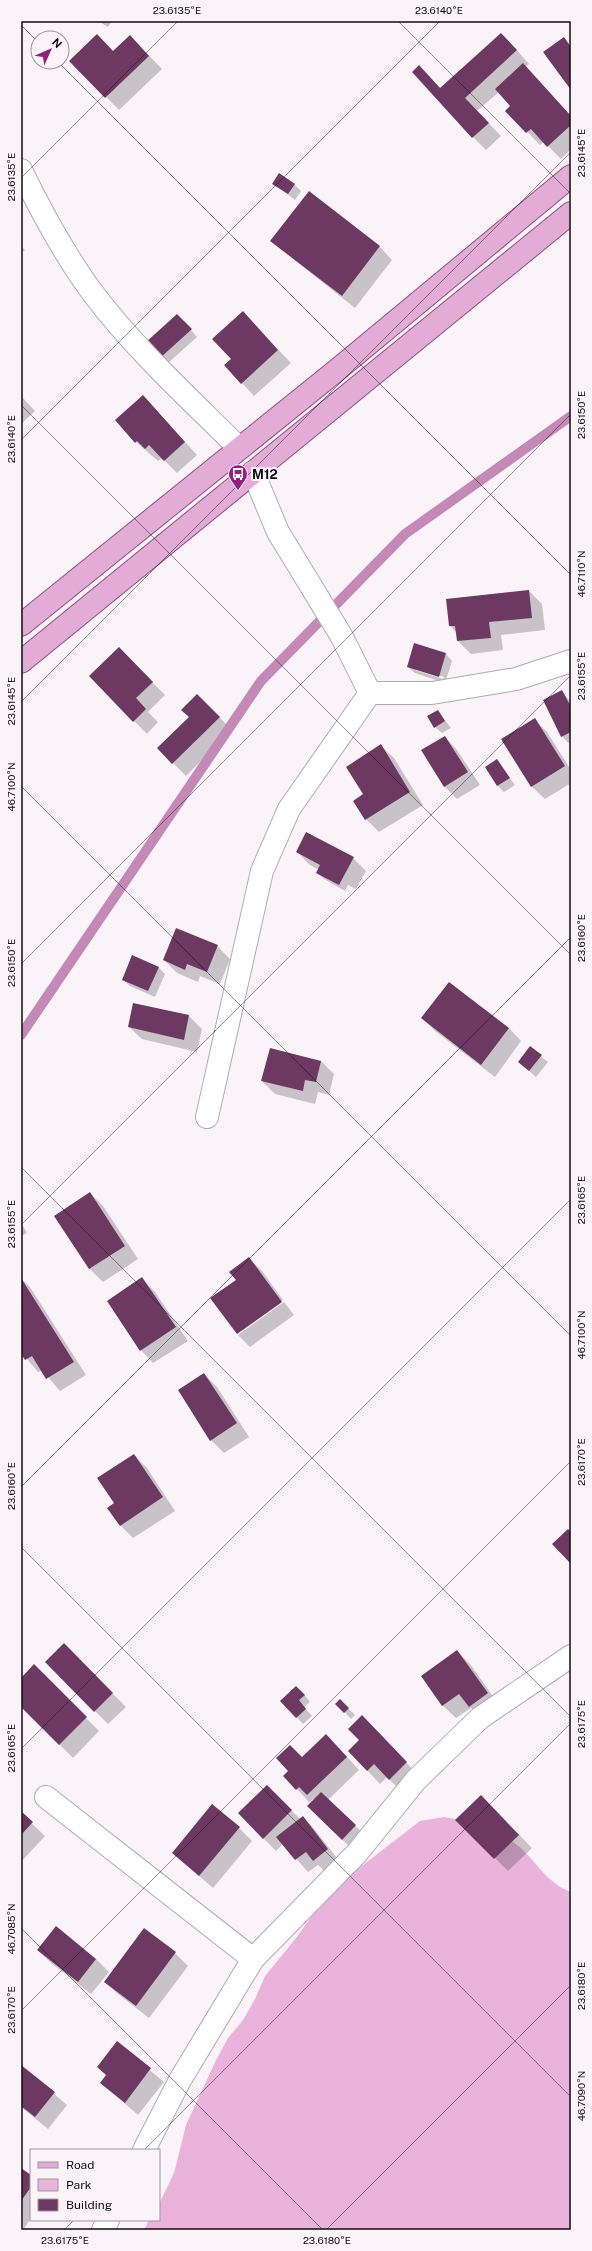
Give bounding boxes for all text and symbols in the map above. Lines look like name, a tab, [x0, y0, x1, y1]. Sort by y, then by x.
text: 23.6135°E	[153, 4, 201, 16]
text: 23.6140°E	[415, 4, 463, 16]
north arrow	[30, 30, 70, 70]
text: N	[50, 36, 64, 50]
text: 23.6145°E	[575, 129, 587, 177]
text: 23.6135°E	[5, 153, 17, 201]
text: 23.6150°E	[575, 391, 587, 439]
text: 23.6140°E	[5, 415, 17, 463]
bus stop icon: M12	[227, 463, 249, 491]
place label: M12	[252, 467, 278, 482]
text: 46.7110°N	[575, 551, 587, 597]
text: 23.6155°E	[575, 652, 587, 700]
text: 23.6145°E	[5, 677, 17, 725]
text: 46.7100°N	[5, 763, 17, 811]
text: 23.6160°E	[575, 914, 587, 962]
text: 23.6150°E	[5, 939, 17, 987]
text: 23.6165°E	[575, 1176, 587, 1224]
text: 23.6155°E	[5, 1200, 17, 1248]
text: 46.7100°N	[575, 1311, 587, 1359]
text: 23.6170°E	[575, 1438, 587, 1486]
text: 23.6160°E	[5, 1462, 17, 1510]
text: 23.6175°E	[575, 1700, 587, 1748]
text: 23.6165°E	[5, 1724, 17, 1772]
text: 46.7085°N	[5, 1903, 17, 1955]
text: 23.6180°E	[575, 1962, 587, 2010]
text: 23.6170°E	[5, 1986, 17, 2034]
text: 46.7090°N	[575, 2071, 587, 2121]
legend	[30, 2149, 160, 2221]
text: Road	[66, 2158, 94, 2172]
text: Park	[66, 2178, 92, 2192]
text: Building	[66, 2198, 112, 2212]
text: 23.6175°E	[41, 2234, 89, 2246]
text: 23.6180°E	[303, 2234, 351, 2246]

